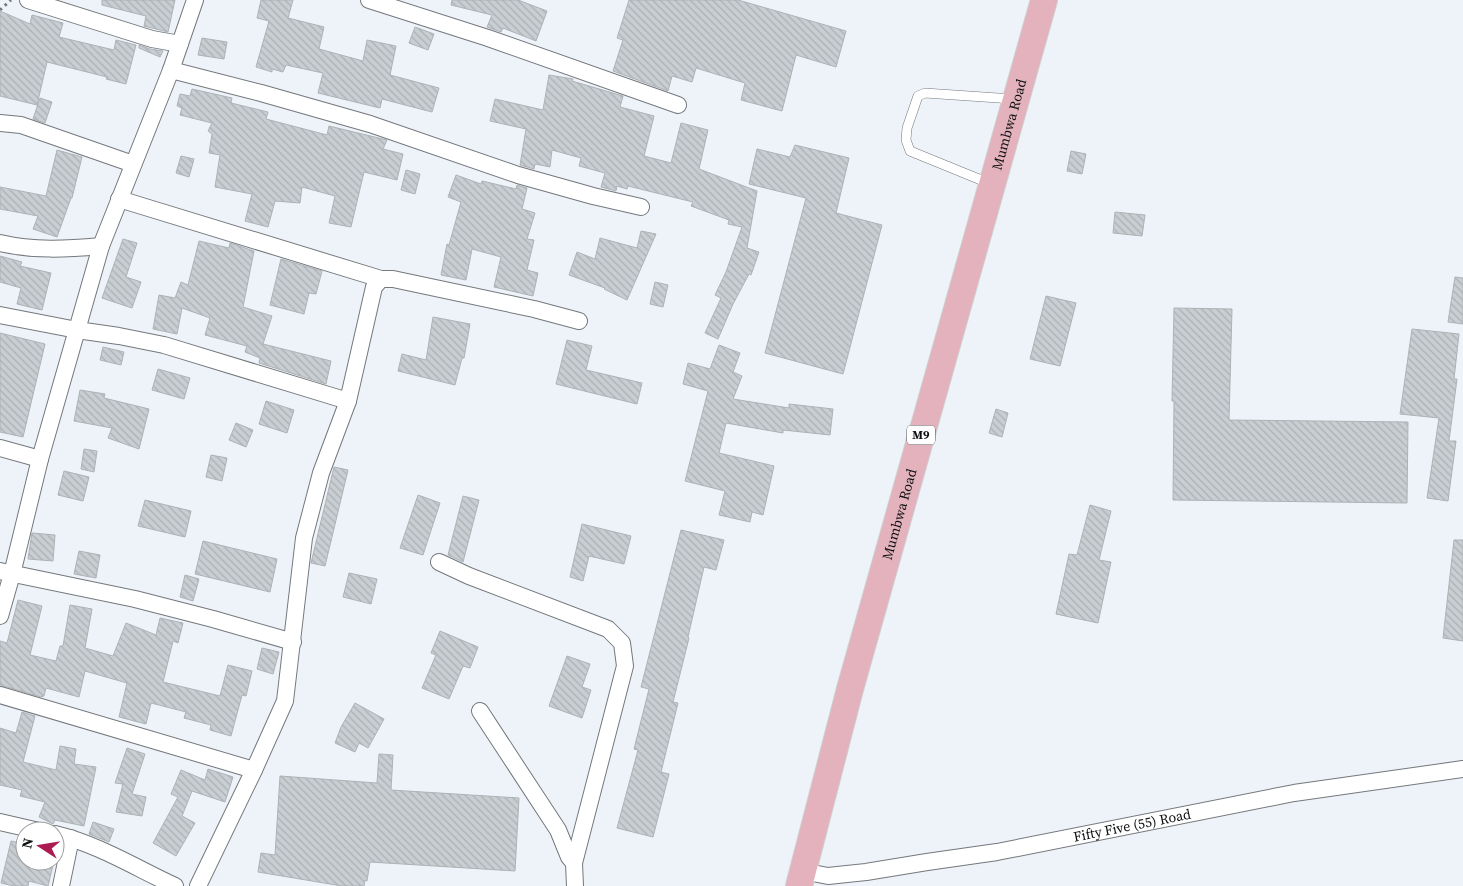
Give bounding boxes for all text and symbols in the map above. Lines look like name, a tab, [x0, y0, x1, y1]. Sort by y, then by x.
street label: Mumbwa Road	[987, 77, 1031, 172]
road number: M9	[907, 426, 935, 444]
street label: Mumbwa Road	[877, 466, 922, 562]
street label: Fifty Five (55) Road	[1072, 804, 1193, 847]
north arrow	[15, 821, 65, 871]
text: N	[16, 836, 38, 850]

